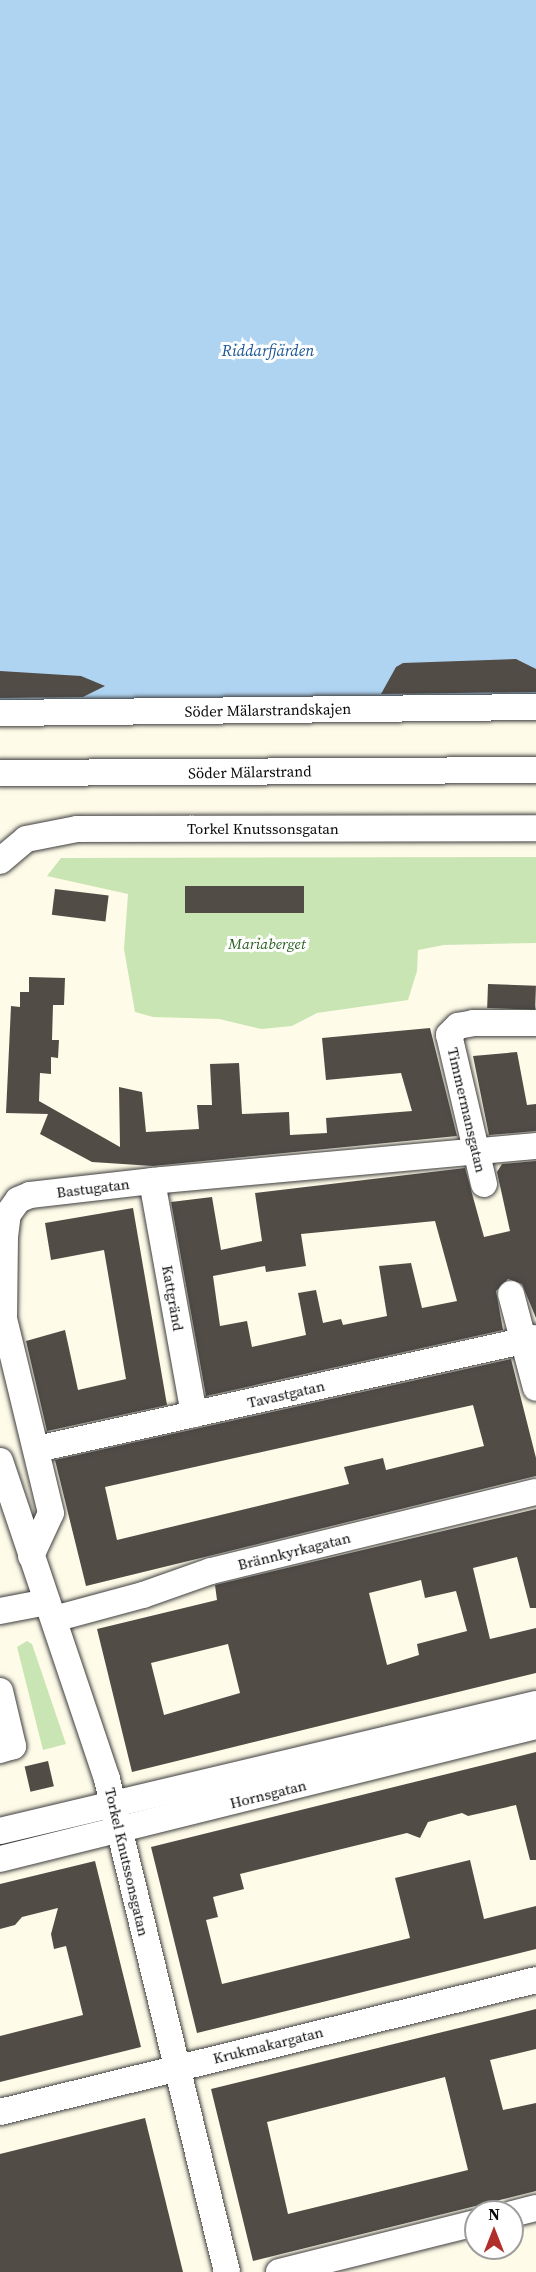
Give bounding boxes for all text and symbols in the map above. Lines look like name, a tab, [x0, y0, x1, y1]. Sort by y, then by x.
water label: Riddarfjärden	[222, 340, 314, 360]
street label: Söder Mälarstrandskajen	[185, 700, 351, 720]
street label: Söder Mälarstrand	[188, 762, 312, 782]
street label: Torkel Knutssonsgatan	[187, 820, 339, 838]
park label: Mariaberget	[228, 935, 306, 953]
street label: Timmermansgatan	[444, 1046, 490, 1174]
street label: Bastugatan	[55, 1175, 131, 1201]
street label: Kattgränd	[158, 1264, 188, 1332]
street label: Tavastgatan	[246, 1376, 326, 1412]
street label: Brännkyrkagatan	[236, 1528, 352, 1574]
street label: Hornsgatan	[228, 1776, 308, 1812]
street label: Torkel Knutssonsgatan	[101, 1786, 153, 1938]
street label: Krukmakargatan	[211, 2023, 325, 2067]
north arrow	[464, 2200, 524, 2260]
text: N	[488, 2203, 500, 2225]

